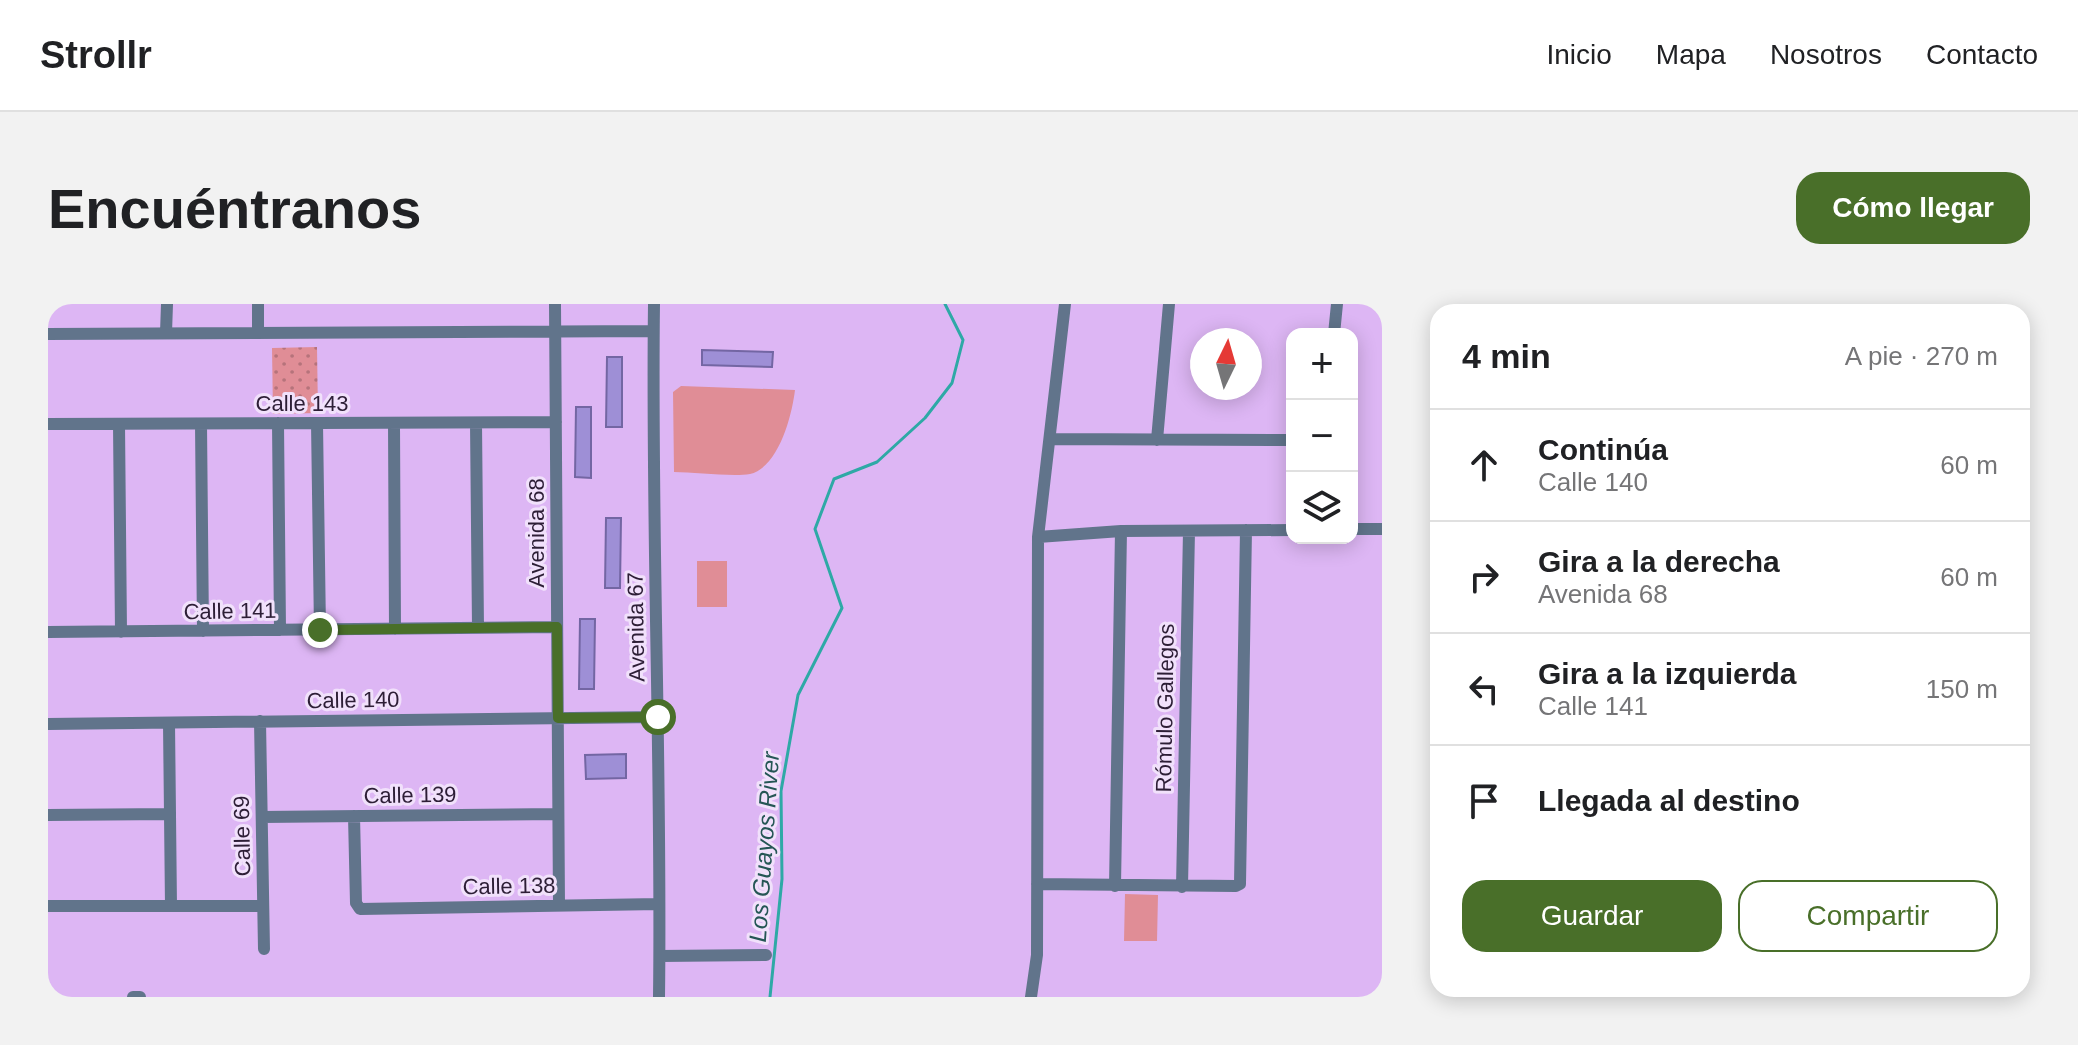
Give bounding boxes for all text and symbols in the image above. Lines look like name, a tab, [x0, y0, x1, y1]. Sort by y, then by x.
text: Strollr	[40, 34, 152, 76]
text: Inicio	[1546, 39, 1612, 70]
text: Mapa	[1656, 39, 1726, 70]
text: Nosotros	[1770, 39, 1882, 70]
text: Contacto	[1926, 39, 2038, 70]
button: Cómo llegar	[1796, 172, 2030, 244]
text: Encuéntranos	[48, 177, 421, 240]
north arrow	[1190, 328, 1262, 400]
map controls	[1286, 328, 1358, 544]
button: +	[1286, 328, 1358, 400]
text: 4 min	[1462, 337, 1551, 375]
text: A pie · 270 m	[1845, 341, 1998, 371]
street label: Calle 143	[256, 391, 348, 416]
button: −	[1286, 400, 1358, 472]
text: Continúa	[1538, 433, 1668, 466]
icon: ahead	[1462, 443, 1506, 487]
text: 60 m	[1940, 450, 1998, 480]
text: Calle 140	[1538, 467, 1648, 497]
button: layers	[1286, 472, 1358, 544]
street label: Avenida 68	[524, 478, 549, 588]
text: Gira a la derecha	[1538, 545, 1780, 578]
icon: right	[1462, 555, 1506, 599]
text: 60 m	[1940, 562, 1998, 592]
street label: Avenida 67	[623, 572, 649, 682]
text: Avenida 68	[1538, 579, 1668, 609]
street label: Calle 141	[183, 598, 277, 624]
route end	[302, 612, 338, 648]
street label: Rómulo Gallegos	[1151, 623, 1179, 793]
text: Gira a la izquierda	[1538, 657, 1796, 690]
icon: left	[1462, 667, 1506, 711]
text: 150 m	[1926, 674, 1998, 704]
street label: Calle 140	[306, 687, 400, 713]
text: Calle 141	[1538, 691, 1648, 721]
route start	[640, 699, 676, 735]
water label: Los Guayos River	[744, 750, 784, 943]
icon: arrive	[1462, 779, 1506, 823]
street label: Calle 139	[363, 782, 457, 808]
text: Llegada al destino	[1538, 784, 1800, 817]
street label: Calle 69	[229, 795, 255, 877]
street label: Calle 138	[462, 873, 556, 899]
button: Guardar	[1462, 880, 1722, 952]
button: Compartir	[1738, 880, 1998, 952]

